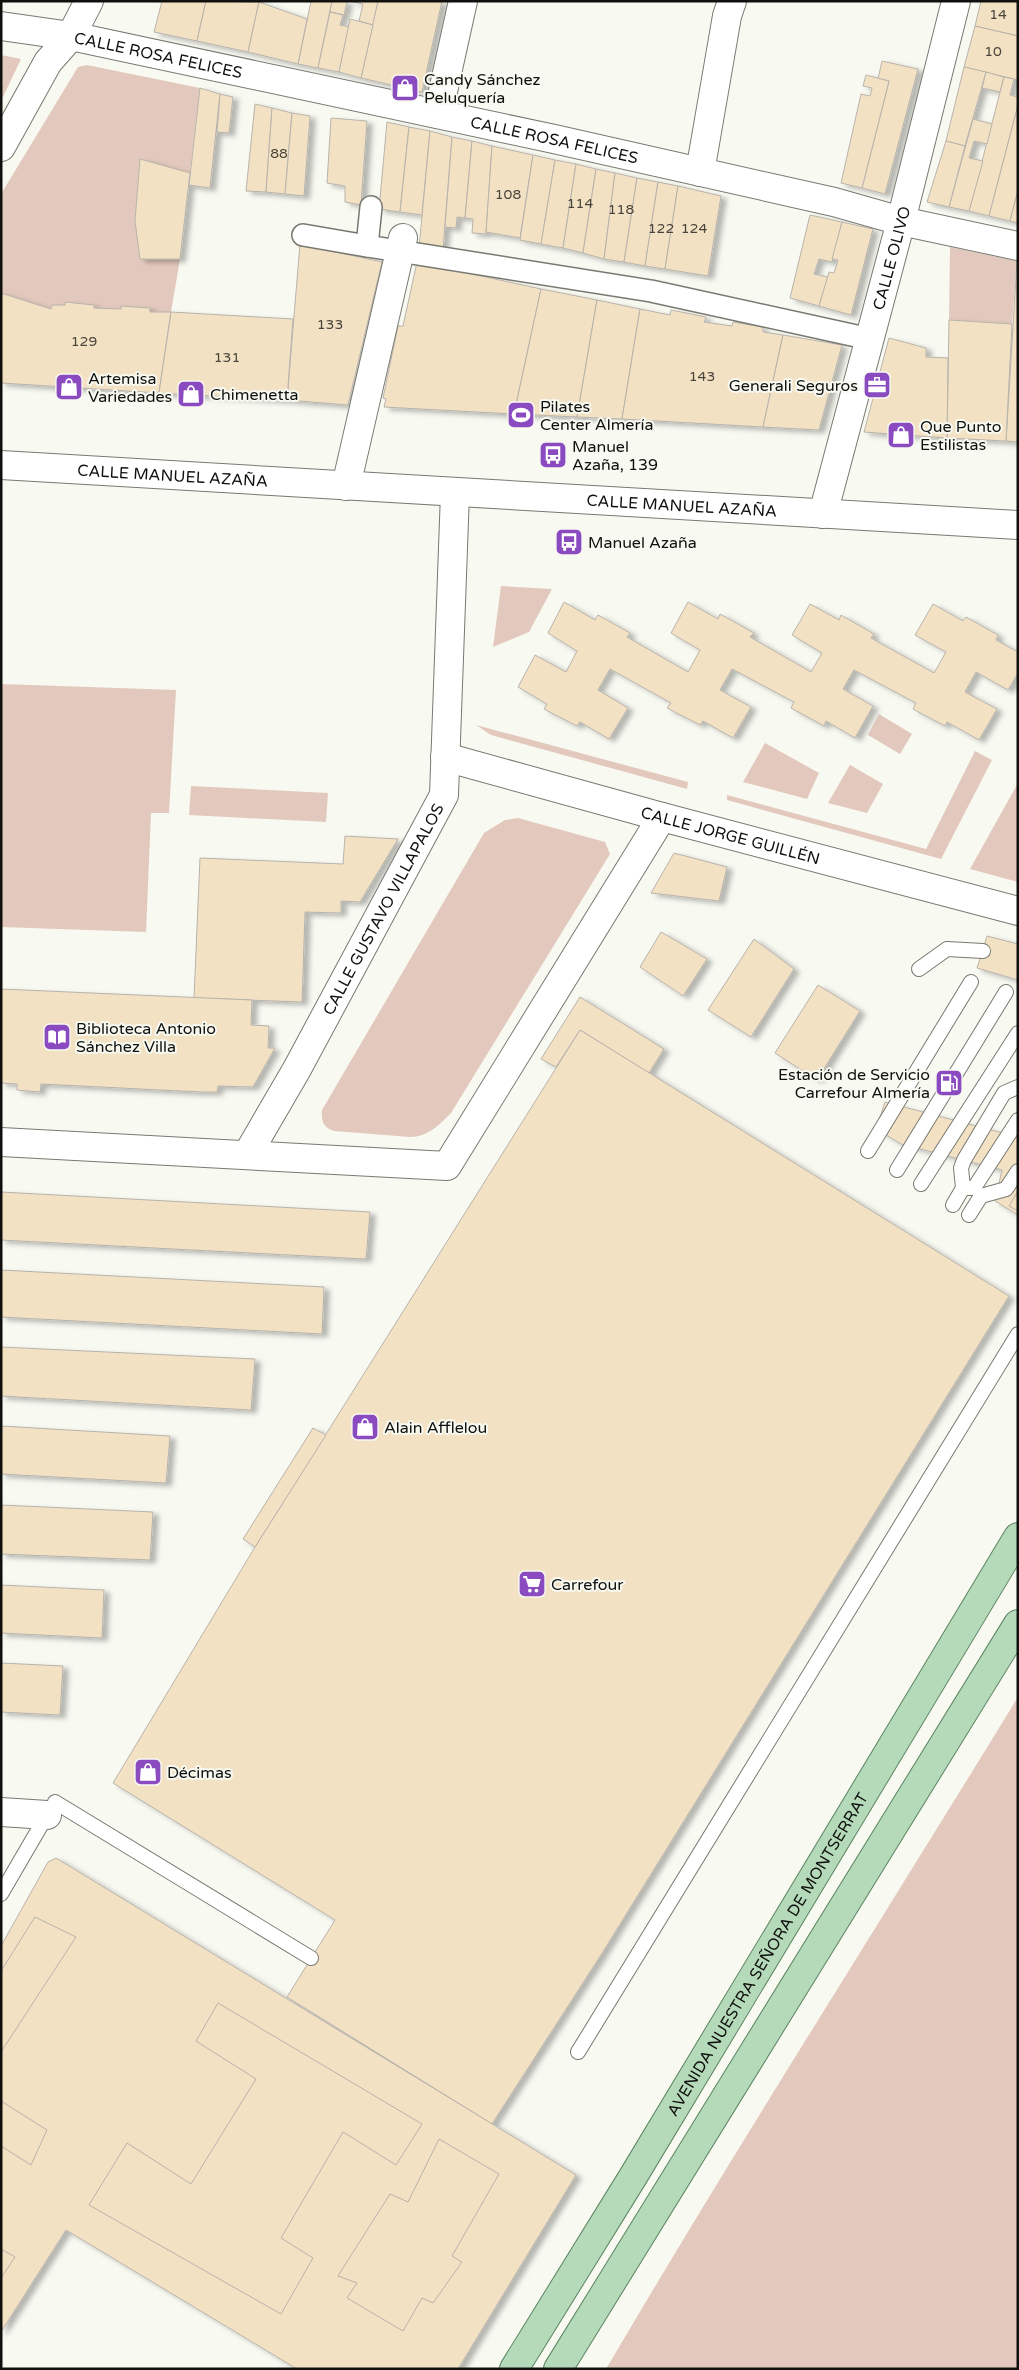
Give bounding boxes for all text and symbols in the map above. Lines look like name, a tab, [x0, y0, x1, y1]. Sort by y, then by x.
house number: 14	[989, 6, 1007, 23]
street label: CALLE ROSA FELICES	[72, 28, 244, 83]
house number: 10	[984, 43, 1002, 60]
place label: Candy Sánchez Peluquería	[424, 70, 541, 108]
shop icon: Candy Sánchez Peluquería	[390, 73, 420, 103]
street label: CALLE ROSA FELICES	[468, 112, 640, 169]
house number: 88	[270, 145, 288, 162]
house number: 108	[495, 186, 521, 203]
house number: 114	[567, 195, 593, 212]
house number: 118	[608, 201, 634, 218]
street label: CALLE OLIVO	[869, 204, 915, 312]
house number: 122	[648, 220, 674, 237]
house number: 124	[681, 220, 707, 237]
house number: 133	[317, 316, 343, 333]
house number: 129	[71, 333, 97, 350]
house number: 131	[214, 349, 240, 366]
house number: 143	[689, 368, 715, 385]
place label: Artemisa Variedades	[88, 369, 172, 407]
office icon: Generali Seguros	[862, 370, 892, 400]
shop icon: Artemisa Variedades	[54, 372, 84, 402]
place label: Generali Seguros	[729, 376, 858, 396]
shop icon: Chimenetta	[176, 379, 206, 409]
place label: Chimenetta	[210, 385, 299, 405]
place label: Pilates Center Almería	[540, 397, 654, 435]
sports icon: Pilates Center Almería	[506, 400, 536, 430]
place label: Que Punto Estilistas	[920, 417, 1002, 455]
shop icon: Que Punto Estilistas	[886, 420, 916, 450]
place label: Manuel Azaña, 139	[572, 437, 658, 475]
bus stop icon: Manuel Azaña, 139	[538, 440, 568, 470]
street label: CALLE MANUEL AZAÑA	[77, 461, 269, 492]
street label: CALLE MANUEL AZAÑA	[586, 491, 778, 522]
bus stop icon: Manuel Azaña	[554, 527, 584, 557]
place label: Manuel Azaña	[588, 533, 697, 553]
street label: CALLE GUSTAVO VILLAPALOS	[319, 800, 449, 1019]
street label: CALLE JORGE GUILLÉN	[638, 803, 822, 869]
place label: Biblioteca Antonio Sánchez Villa	[76, 1019, 216, 1057]
library icon: Biblioteca Antonio Sánchez Villa	[42, 1022, 72, 1052]
place label: Estación de Servicio Carrefour Almería	[778, 1065, 930, 1103]
fuel station icon: Estación de Servicio Carrefour Almería	[934, 1068, 964, 1098]
shop icon: Alain Afflelou	[350, 1412, 380, 1442]
place label: Alain Afflelou	[384, 1418, 487, 1438]
supermarket icon: Carrefour	[517, 1569, 547, 1599]
place label: Carrefour	[551, 1575, 624, 1595]
shop icon: Décimas	[133, 1757, 163, 1787]
place label: Décimas	[167, 1763, 232, 1783]
street label: AVENIDA NUESTRA SEÑORA DE MONTSERRAT	[663, 1789, 873, 2120]

